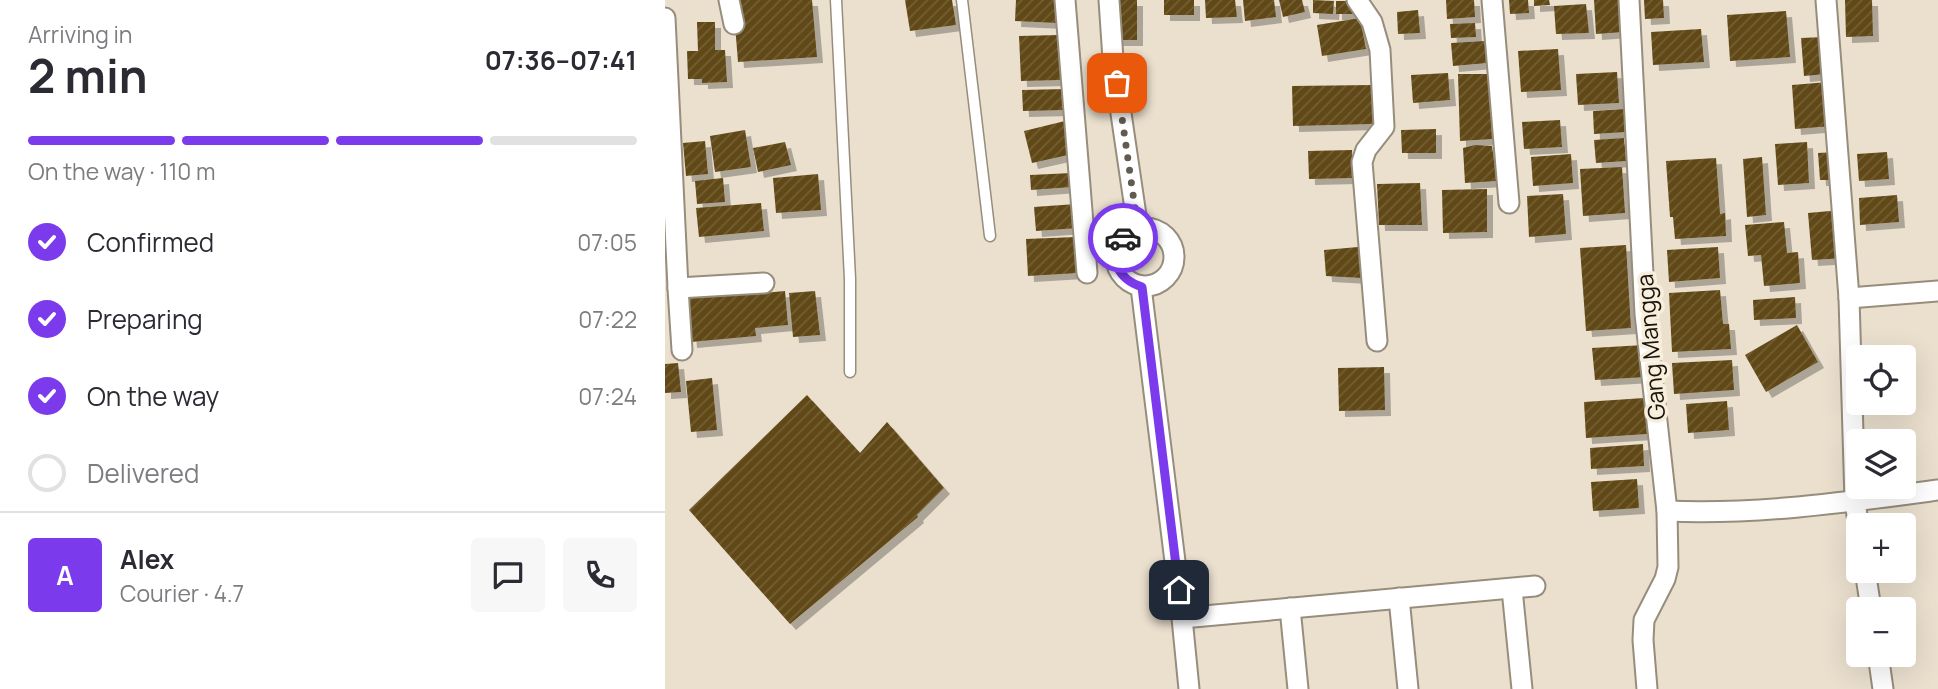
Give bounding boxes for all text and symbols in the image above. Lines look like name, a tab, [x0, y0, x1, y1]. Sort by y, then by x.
text: Arriving in	[28, 18, 133, 50]
text: 07:36–07:41	[485, 42, 637, 78]
text: 2 min	[28, 44, 148, 107]
pin	[1087, 53, 1147, 113]
icon: bag	[1098, 64, 1136, 102]
text: On the way · 110 m	[28, 155, 215, 187]
courier	[1088, 203, 1158, 273]
icon: car	[1104, 219, 1142, 257]
icon: check	[28, 223, 66, 261]
text: Confirmed	[87, 224, 214, 260]
text: 07:05	[577, 226, 637, 258]
street label: Gang Mangga	[1628, 273, 1672, 421]
icon: check	[28, 300, 66, 338]
text: Preparing	[87, 301, 203, 337]
text: 07:22	[578, 303, 637, 335]
map controls	[1846, 345, 1916, 667]
button: locate	[1846, 345, 1916, 415]
icon: check	[28, 377, 66, 415]
text: On the way	[87, 378, 219, 414]
text: 07:24	[578, 380, 637, 412]
button: layers	[1846, 429, 1916, 499]
text: Delivered	[87, 455, 199, 491]
button: +	[1846, 513, 1916, 583]
button: chat	[471, 538, 545, 612]
button: phone	[563, 538, 637, 612]
text: Alex	[120, 541, 174, 577]
text: A	[56, 557, 74, 593]
pin	[1149, 560, 1209, 620]
icon: home	[1160, 571, 1198, 609]
text: Courier · 4.7	[120, 577, 244, 609]
button: −	[1846, 597, 1916, 667]

